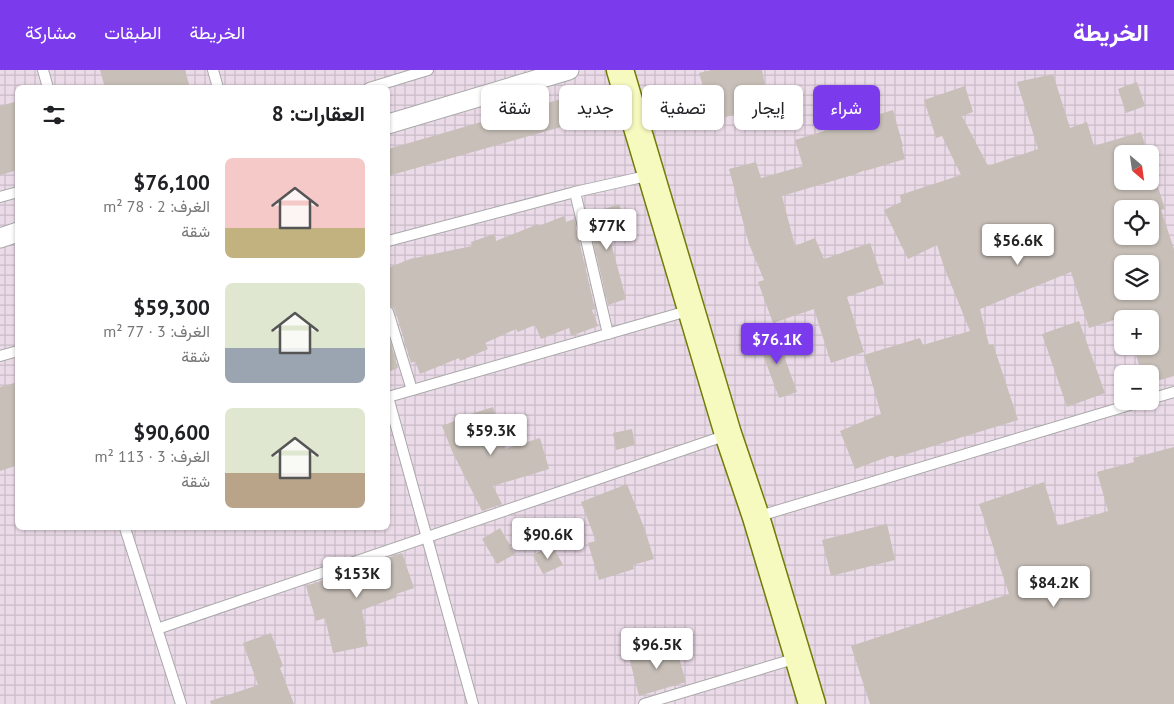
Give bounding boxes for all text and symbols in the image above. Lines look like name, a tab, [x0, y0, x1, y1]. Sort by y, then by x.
text: الخريطة	[1073, 17, 1149, 48]
text: مشاركة	[25, 21, 76, 44]
text: الطبقات	[104, 21, 161, 44]
text: الخريطة	[189, 21, 245, 44]
chip: شقة	[481, 85, 549, 130]
chip: جديد	[559, 85, 632, 130]
chip: تصفية	[642, 85, 724, 130]
chip: إيجار	[734, 85, 803, 130]
chip: شراء	[813, 85, 880, 130]
text: العقارات: 8	[272, 100, 365, 127]
icon: filters	[40, 101, 68, 129]
north arrow	[1114, 145, 1159, 190]
map controls	[1114, 145, 1159, 410]
text: $76,100	[133, 169, 210, 196]
icon: home	[265, 178, 325, 238]
text: الغرف: 2 · 78 m²	[103, 196, 210, 216]
button: locate	[1114, 200, 1159, 245]
pin: $77K	[577, 208, 637, 251]
text: $77K	[588, 215, 626, 235]
text: شقة	[181, 221, 210, 241]
pin: $56.6K	[977, 224, 1059, 266]
text: $56.6K	[993, 230, 1043, 250]
button: layers	[1114, 255, 1159, 300]
text: $59,300	[133, 294, 210, 321]
icon: home	[265, 303, 325, 363]
button: +	[1114, 310, 1159, 355]
text: الغرف: 3 · 77 m²	[103, 321, 210, 341]
pin: $76.1K	[736, 322, 818, 365]
text: $76.1K	[752, 329, 802, 349]
text: شقة	[181, 346, 210, 366]
button: −	[1114, 365, 1159, 410]
pin: $59.3K	[450, 414, 532, 456]
text: $90,600	[133, 419, 210, 446]
text: $59.3K	[466, 420, 516, 440]
icon: home	[265, 428, 325, 488]
text: الغرف: 3 · 113 m²	[94, 446, 210, 466]
text: شقة	[181, 471, 210, 491]
pin: $90.6K	[507, 518, 589, 560]
text: $90.6K	[523, 524, 573, 544]
pin: $153K	[322, 556, 392, 599]
text: $153K	[334, 563, 380, 583]
pin: $84.2K	[1013, 566, 1095, 608]
text: $84.2K	[1029, 572, 1079, 592]
pin: $96.5K	[616, 628, 698, 670]
text: $96.5K	[632, 634, 682, 654]

